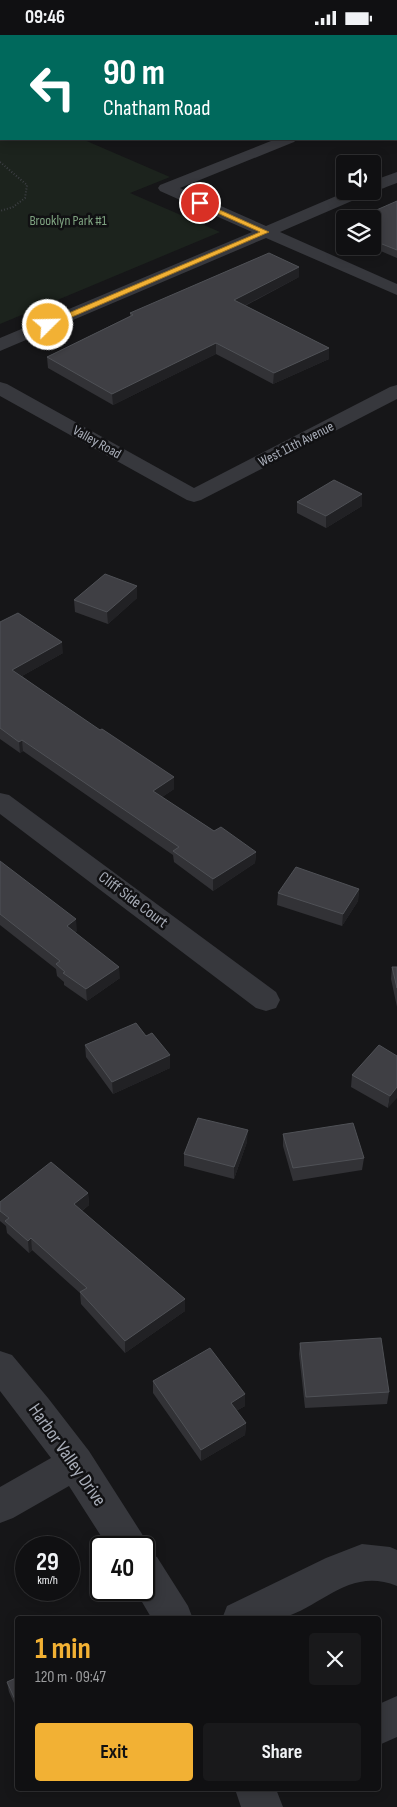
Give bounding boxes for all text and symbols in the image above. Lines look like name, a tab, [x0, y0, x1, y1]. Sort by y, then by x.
text: 09:46	[25, 6, 65, 29]
text: 90 m	[103, 52, 165, 95]
icon: left	[20, 55, 85, 120]
text: Chatham Road	[103, 95, 210, 122]
map controls	[336, 155, 381, 255]
button: sound	[336, 155, 381, 200]
pin	[179, 182, 221, 224]
icon: arrive	[186, 189, 214, 217]
button: layers	[336, 210, 381, 255]
park label: Brooklyn Park #1	[29, 212, 107, 229]
position arrow	[21, 298, 73, 350]
street label: West 11th Avenue	[255, 418, 337, 470]
street label: Valley Road	[70, 422, 124, 462]
street label: Cliff Side Court	[95, 868, 171, 932]
street label: Harbor Valley Drive	[23, 1399, 111, 1511]
speed limit sign: 40	[90, 1536, 155, 1601]
text: 29	[36, 1547, 59, 1578]
text: km/h	[37, 1573, 58, 1588]
text: 1 min	[35, 1631, 91, 1667]
button: close	[309, 1633, 361, 1685]
text: 120 m · 09:47	[35, 1668, 106, 1687]
button: Exit	[35, 1723, 193, 1781]
button: Share	[203, 1723, 361, 1781]

